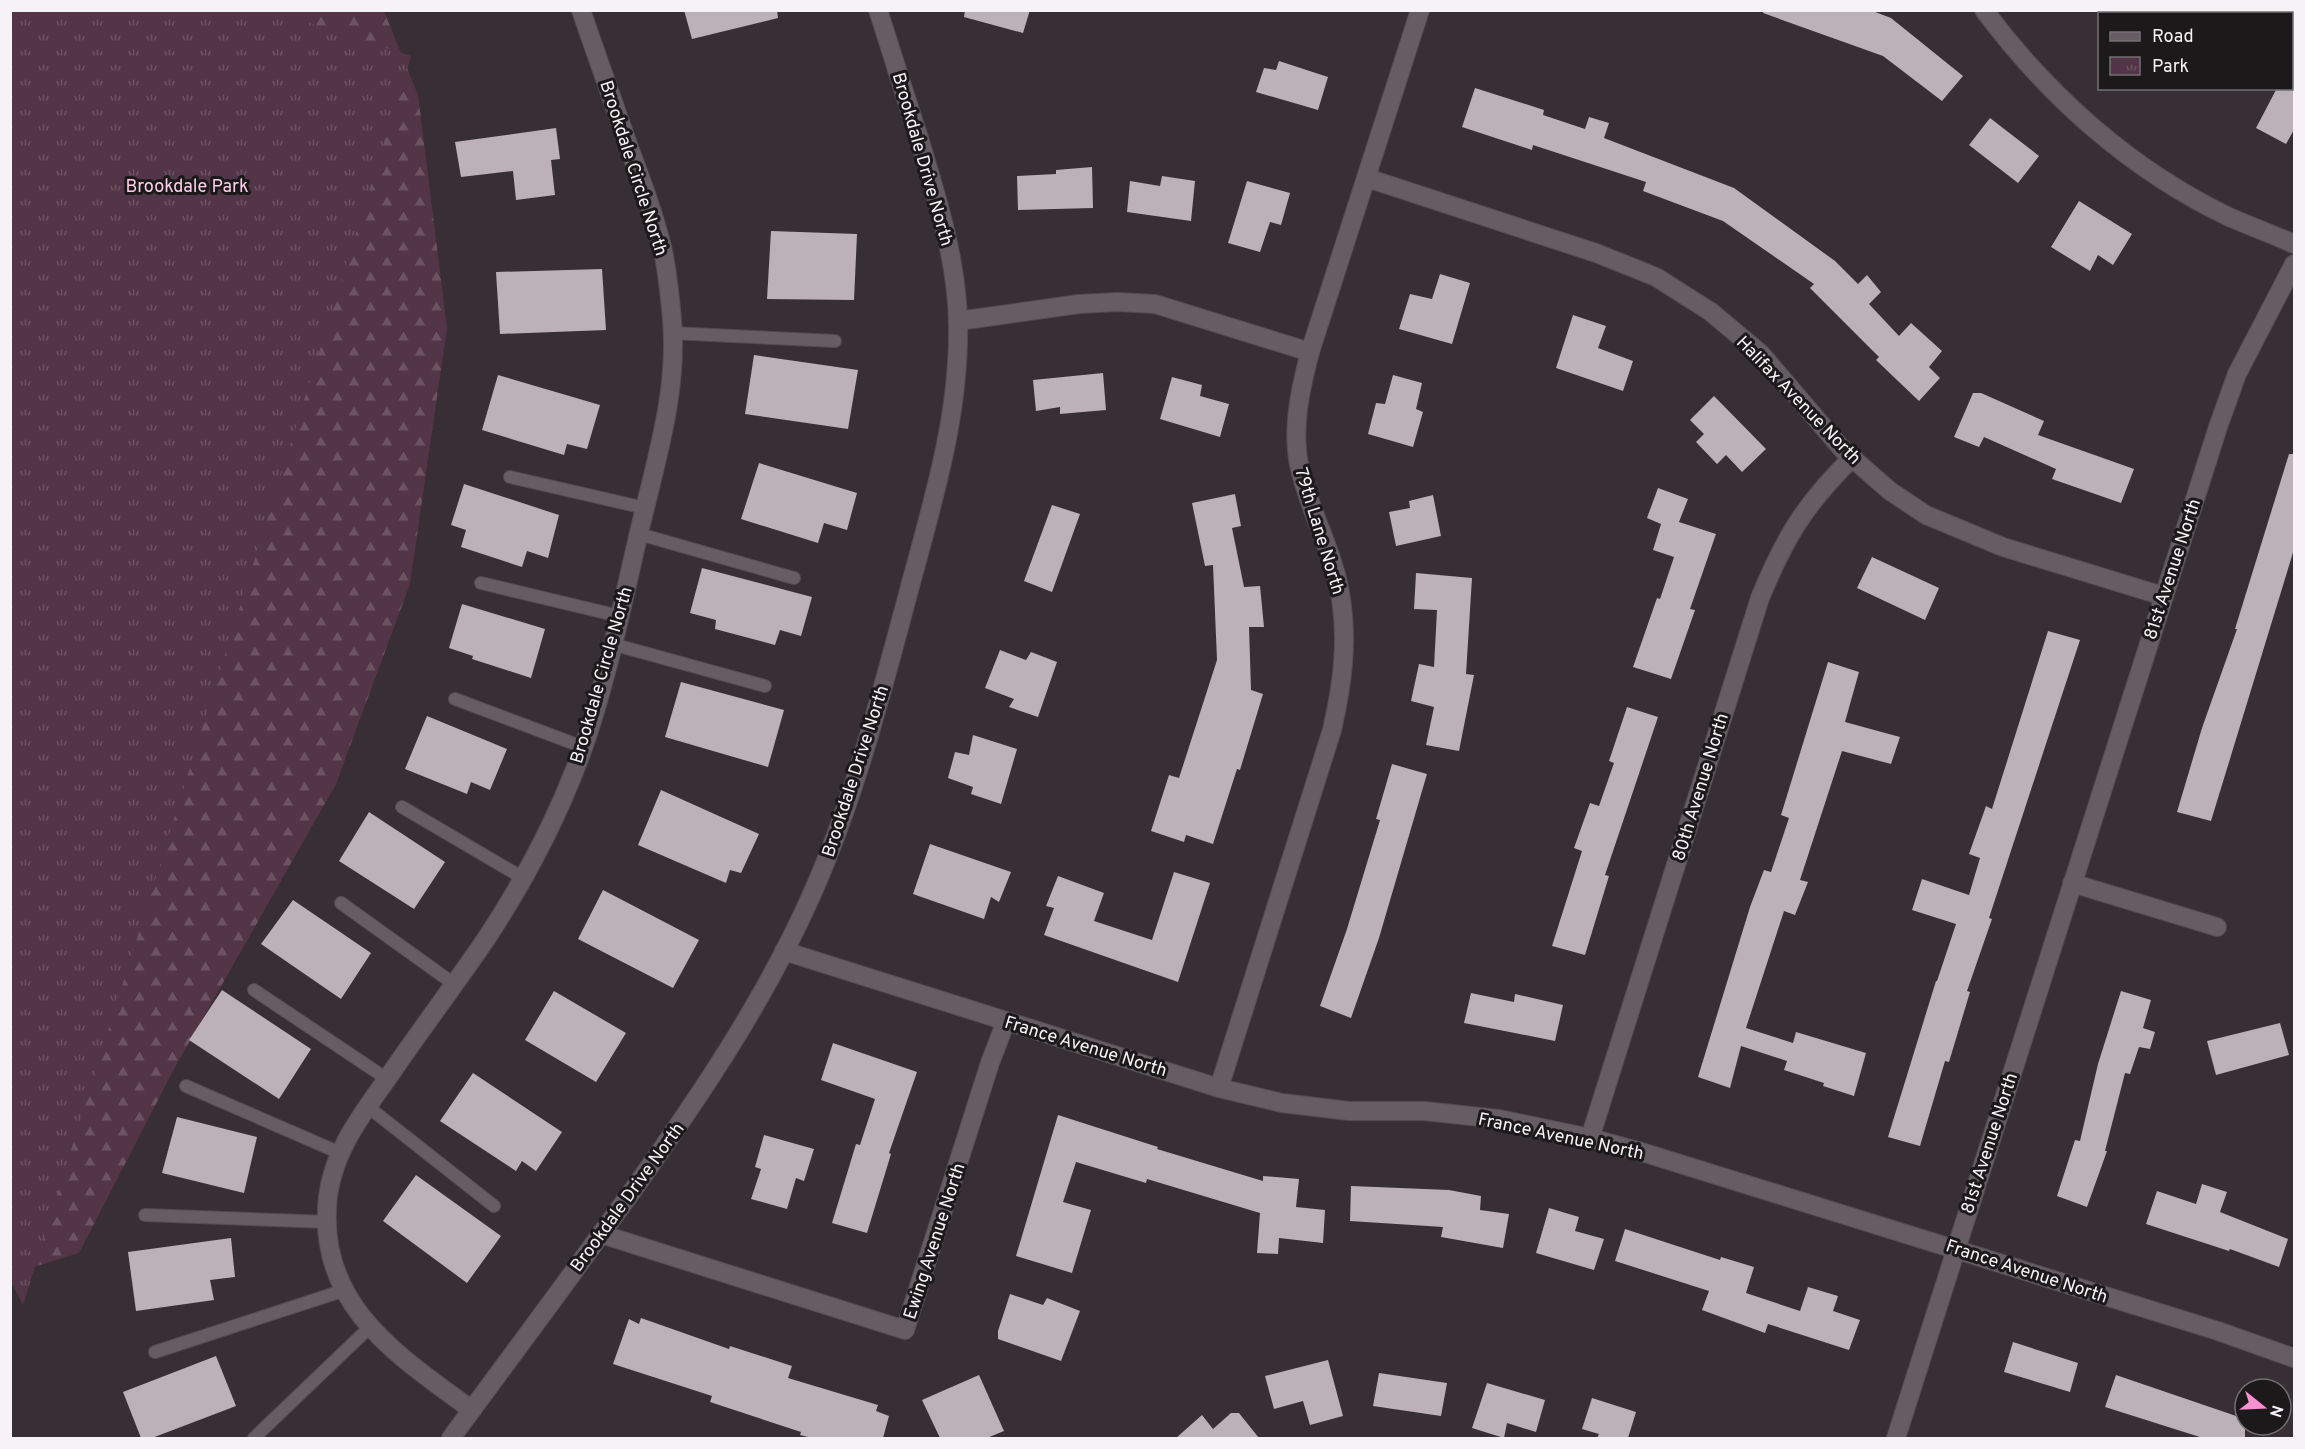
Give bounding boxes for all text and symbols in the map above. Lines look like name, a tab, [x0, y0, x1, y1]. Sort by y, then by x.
legend	[2098, 12, 2293, 90]
text: Road	[2152, 26, 2194, 49]
text: Park	[2152, 56, 2189, 79]
street label: Brookdale Drive North	[886, 70, 957, 249]
street label: Brookdale Circle North	[593, 78, 672, 259]
park label: Brookdale Park	[125, 176, 249, 199]
street label: Halifax Avenue North	[1730, 332, 1865, 470]
street label: 79th Lane North	[1288, 465, 1349, 598]
street label: 81st Avenue North	[2140, 496, 2207, 643]
street label: Brookdale Circle North	[566, 584, 639, 767]
street label: Brookdale Drive North	[818, 683, 895, 860]
street label: 80th Avenue North	[1668, 711, 1735, 864]
street label: France Avenue North	[1001, 1012, 1170, 1083]
street label: 81st Avenue North	[1957, 1070, 2024, 1217]
street label: France Avenue North	[1476, 1109, 1646, 1166]
street label: Brookdale Drive North	[566, 1119, 690, 1277]
street label: Ewing Avenue North	[899, 1160, 972, 1323]
street label: France Avenue North	[1943, 1235, 2110, 1309]
north arrow	[2233, 1377, 2293, 1437]
text: N	[2264, 1402, 2287, 1420]

